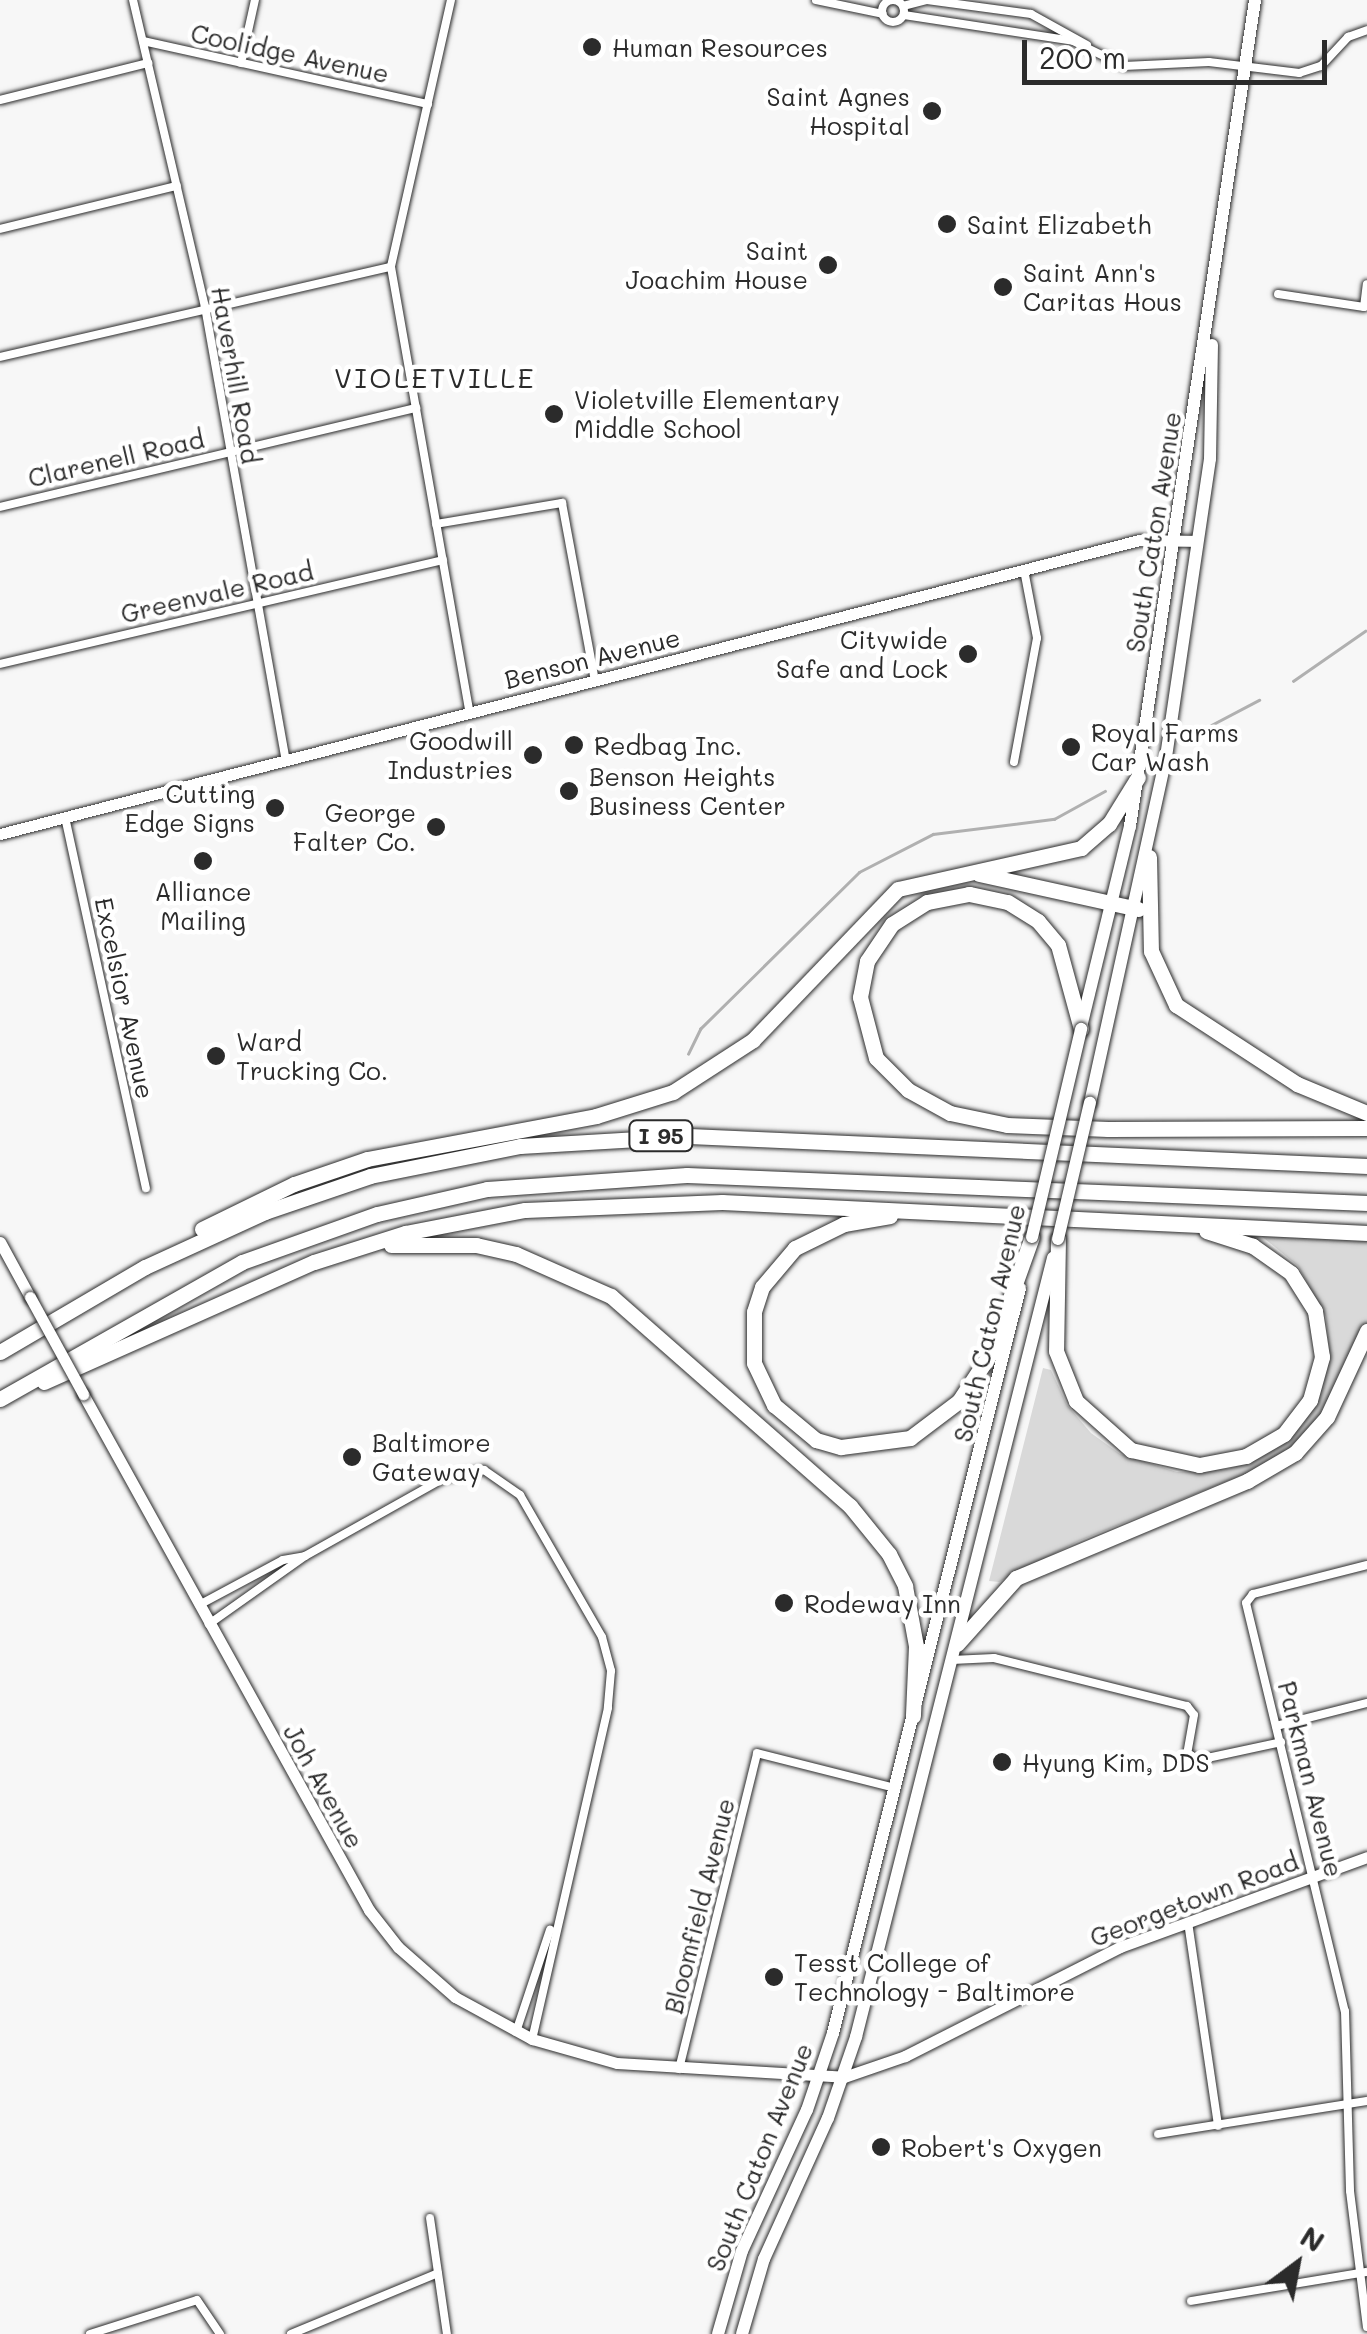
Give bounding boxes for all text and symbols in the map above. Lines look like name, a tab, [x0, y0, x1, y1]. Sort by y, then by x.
street label: Coolidge Avenue	[188, 17, 392, 89]
scale bar	[1027, 20, 1332, 82]
place label: Human Resources	[612, 32, 828, 62]
marker: Human Resources	[581, 36, 603, 58]
text: 200 m	[1039, 37, 1126, 77]
place label: Saint Agnes Hospital	[767, 82, 910, 141]
marker: Saint Agnes Hospital	[919, 98, 945, 124]
place label: Saint Elizabeth	[967, 209, 1151, 239]
marker: Saint Elizabeth	[936, 213, 958, 235]
place label: Saint Joachim House	[626, 236, 808, 295]
marker: Saint Joachim House	[817, 254, 839, 276]
place label: Saint Ann's Caritas Hous	[1023, 258, 1182, 317]
marker: Saint Ann's Caritas Hous	[992, 276, 1014, 298]
street label: Haverhill Road	[206, 284, 266, 466]
district label: VIOLETVILLE	[334, 360, 536, 394]
place label: Violetville Elementary Middle School	[574, 385, 840, 444]
marker: Violetville Elementary Middle School	[543, 403, 565, 425]
street label: South Caton Avenue	[1119, 410, 1187, 654]
street label: Clarenell Road	[25, 423, 207, 493]
street label: Greenvale Road	[118, 555, 316, 629]
street label: Benson Avenue	[501, 622, 683, 694]
place label: Citywide Safe and Lock	[776, 625, 948, 684]
marker: Citywide Safe and Lock	[957, 643, 979, 665]
place label: Royal Farms Car Wash	[1091, 718, 1239, 777]
place label: Goodwill Industries	[388, 726, 513, 785]
place label: Redbag Inc.	[594, 730, 742, 760]
marker: Redbag Inc.	[563, 734, 585, 756]
marker: Royal Farms Car Wash	[1060, 736, 1082, 758]
marker: Goodwill Industries	[522, 744, 544, 766]
place label: Benson Heights Business Center	[589, 762, 786, 821]
place label: Cutting Edge Signs	[125, 779, 255, 838]
marker: Benson Heights Business Center	[558, 780, 580, 802]
marker: Cutting Edge Signs	[264, 797, 286, 819]
place label: George Falter Co.	[293, 798, 416, 857]
marker: George Falter Co.	[425, 816, 447, 838]
marker: Alliance Mailing	[192, 850, 214, 872]
place label: Alliance Mailing	[154, 877, 252, 936]
street label: Excelsior Avenue	[89, 895, 161, 1101]
place label: Ward Trucking Co.	[236, 1027, 388, 1086]
marker: Ward Trucking Co.	[205, 1045, 227, 1067]
road number: I 95	[626, 1119, 696, 1153]
street label: South Caton Avenue	[947, 1201, 1031, 1445]
place label: Baltimore Gateway	[372, 1428, 491, 1487]
marker: Baltimore Gateway	[341, 1446, 363, 1468]
place label: Rodeway Inn	[804, 1588, 961, 1618]
marker: Rodeway Inn	[773, 1592, 795, 1614]
street label: Parkman Avenue	[1272, 1678, 1350, 1880]
street label: Joh Avenue	[278, 1719, 370, 1853]
place label: Hyung Kim, DDS	[1022, 1747, 1210, 1777]
marker: Hyung Kim, DDS	[991, 1751, 1013, 1773]
street label: Bloomfield Avenue	[658, 1795, 740, 2017]
street label: Georgetown Road	[1086, 1845, 1302, 1953]
place label: Tesst College of Technology - Baltimore	[794, 1948, 1075, 2007]
marker: Tesst College of Technology - Baltimore	[763, 1966, 785, 1988]
street label: South Caton Avenue	[700, 2039, 818, 2275]
place label: Robert's Oxygen	[901, 2132, 1102, 2162]
marker: Robert's Oxygen	[870, 2136, 892, 2158]
north arrow	[1247, 2214, 1347, 2314]
text: N	[1294, 2218, 1331, 2259]

